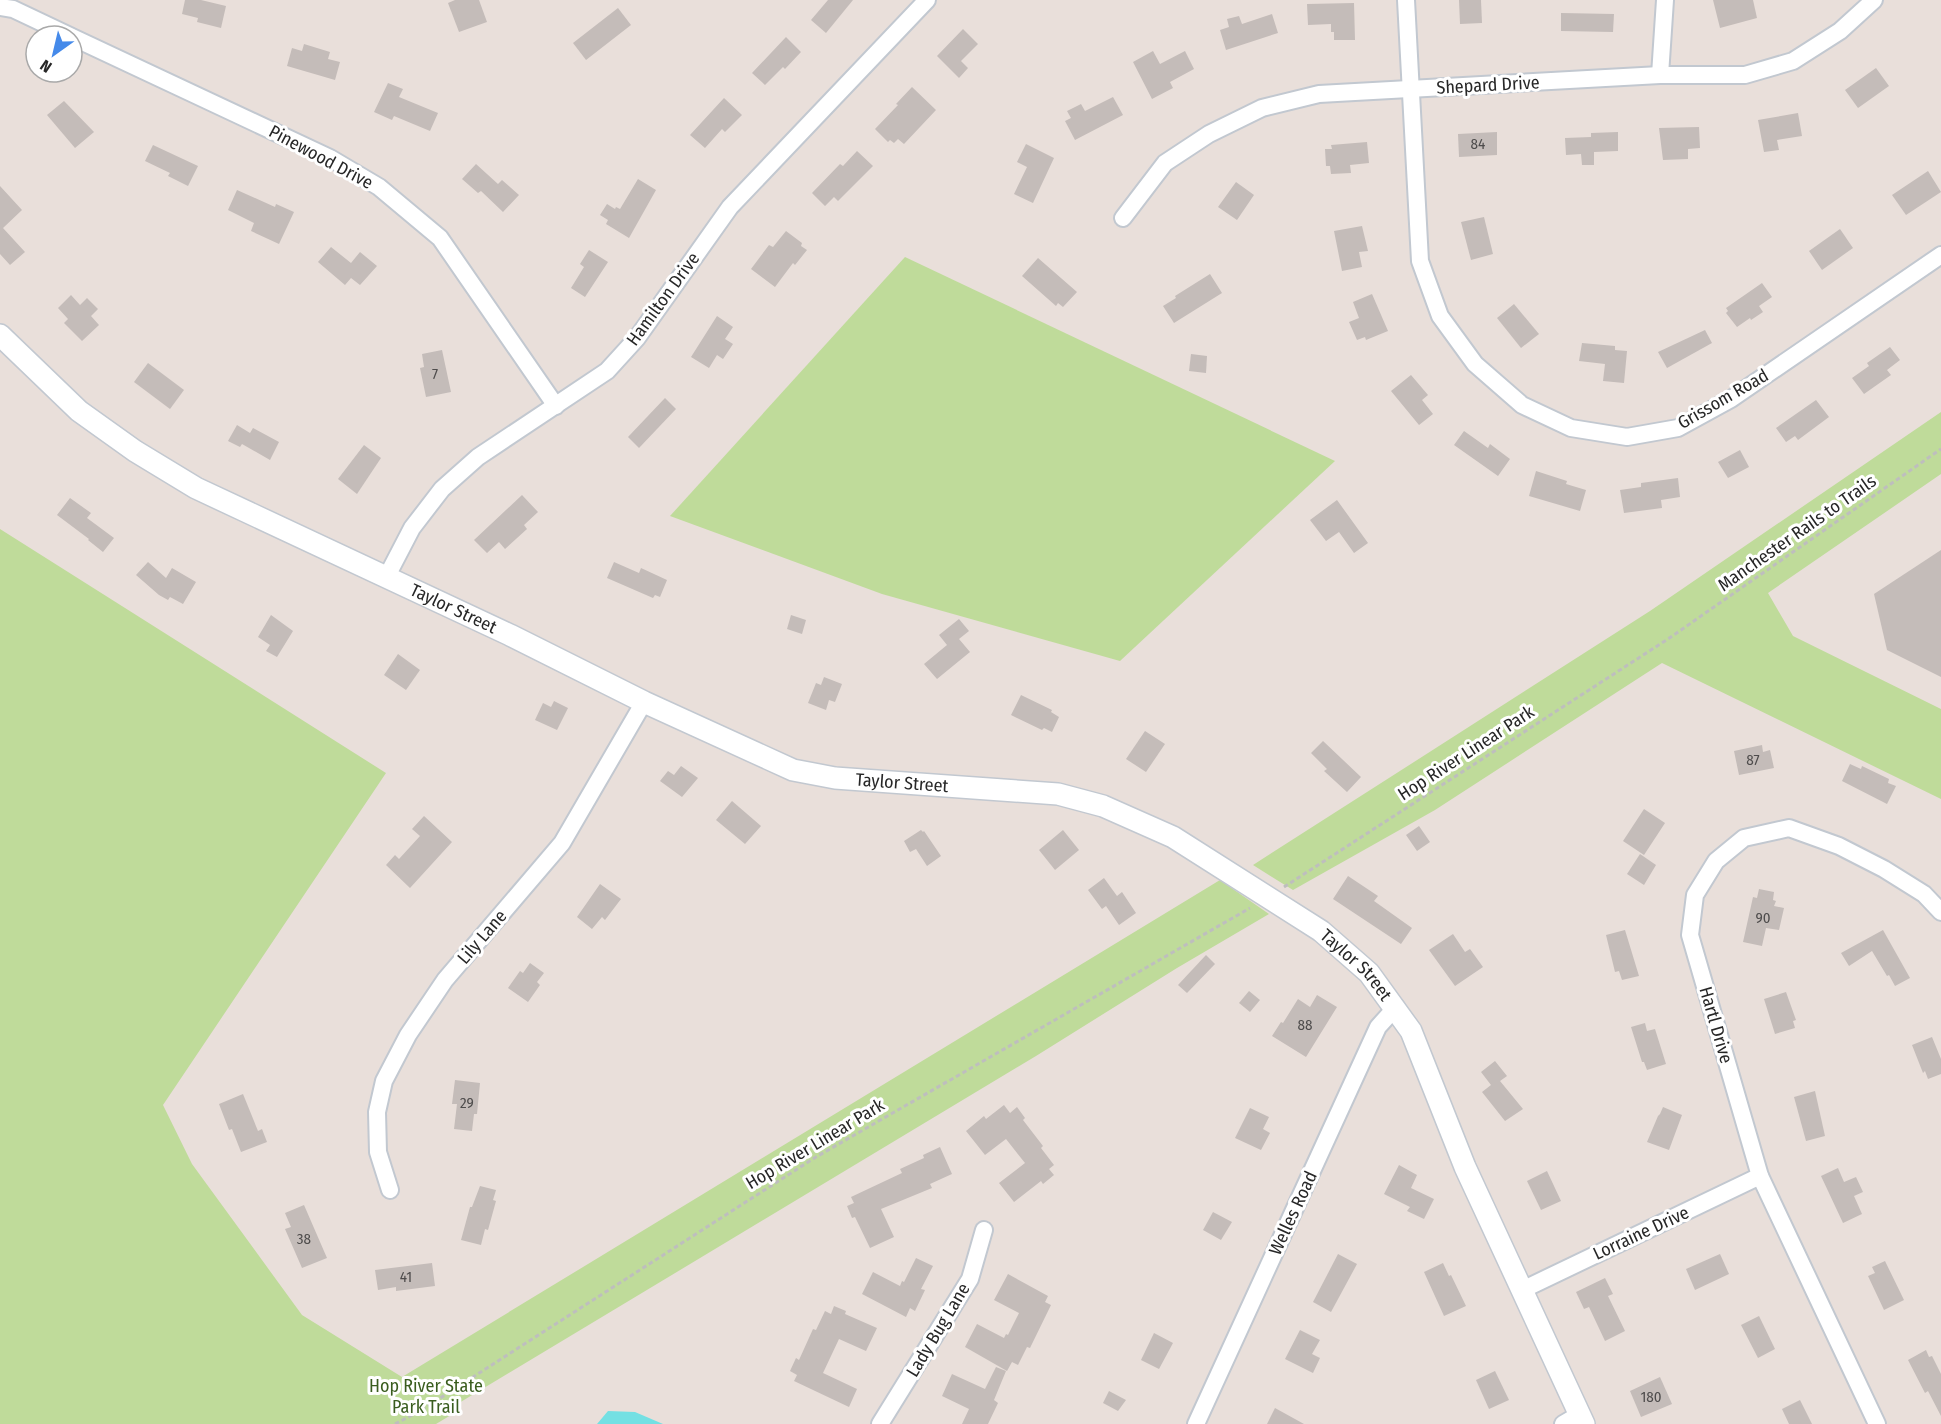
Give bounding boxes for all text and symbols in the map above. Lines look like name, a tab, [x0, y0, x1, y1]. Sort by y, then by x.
north arrow	[24, 24, 84, 84]
text: N	[37, 55, 55, 77]
street label: Shepard Drive	[1436, 71, 1540, 99]
street label: Pinewood Drive	[265, 120, 377, 194]
house number: 84	[1471, 135, 1485, 153]
street label: Hamilton Drive	[622, 248, 704, 350]
street label: Grissom Road	[1674, 364, 1772, 434]
house number: 7	[432, 365, 438, 383]
street label: Manchester Rails to Trails	[1714, 470, 1881, 596]
street label: Taylor Street	[407, 579, 500, 638]
street label: Hop River Linear Park	[1394, 700, 1539, 805]
house number: 87	[1746, 751, 1760, 769]
street label: Taylor Street	[855, 769, 949, 797]
street label: Lily Lane	[453, 905, 511, 969]
house number: 90	[1755, 909, 1771, 927]
street label: Taylor Street	[1316, 924, 1397, 1005]
street label: Hartl Drive	[1695, 984, 1737, 1066]
house number: 88	[1297, 1016, 1313, 1034]
house number: 29	[460, 1094, 474, 1112]
street label: Hop River Linear Park	[742, 1094, 889, 1194]
street label: Welles Road	[1264, 1168, 1322, 1258]
street label: Lorraine Drive	[1590, 1201, 1692, 1265]
house number: 38	[297, 1230, 311, 1248]
house number: 41	[400, 1268, 412, 1286]
street label: Lady Bug Lane	[901, 1279, 975, 1381]
park label: Hop River State Park Trail	[369, 1375, 483, 1418]
house number: 180	[1640, 1388, 1662, 1406]

